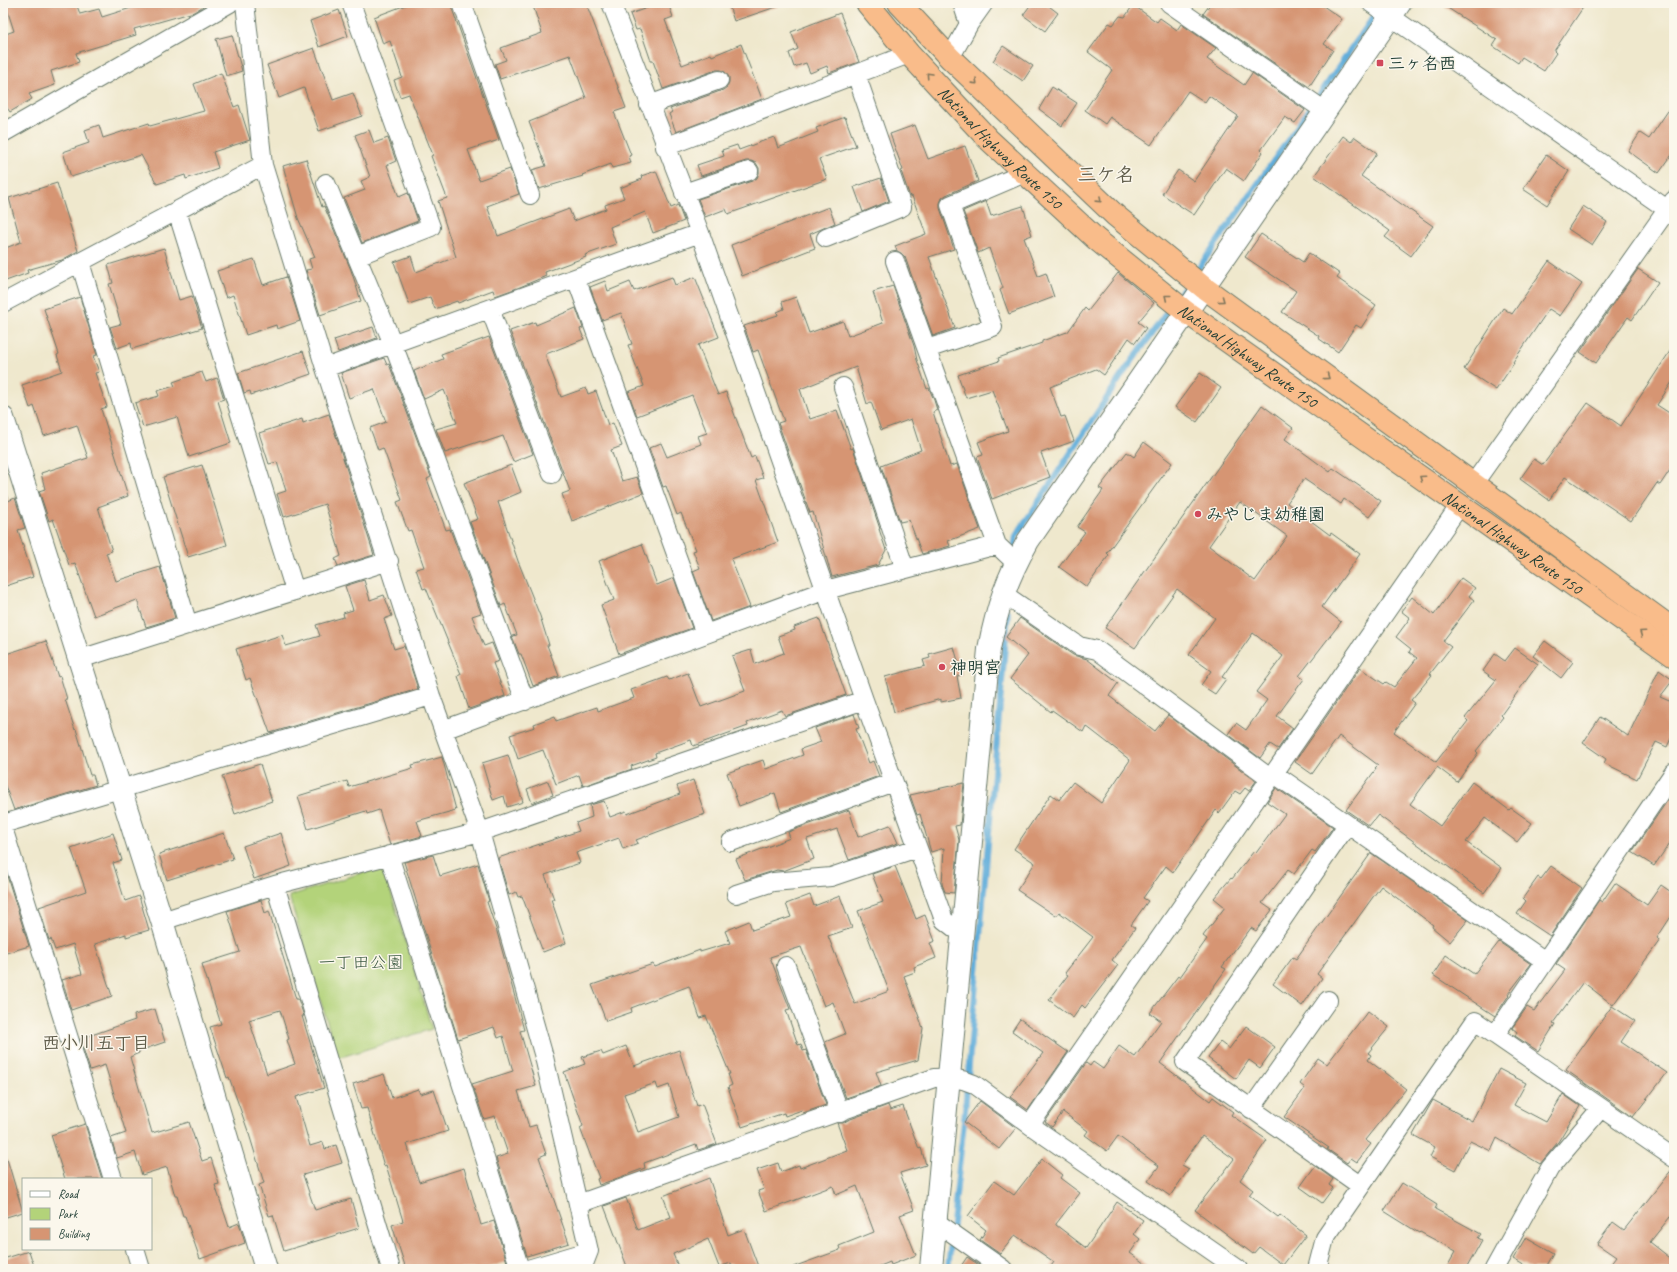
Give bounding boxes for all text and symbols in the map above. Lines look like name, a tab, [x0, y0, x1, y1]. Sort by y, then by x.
place label: 三ヶ名西	[1388, 53, 1456, 74]
marker: 三ヶ名西	[1375, 58, 1385, 68]
one-way arrow	[926, 72, 934, 80]
one-way arrow	[970, 77, 978, 84]
street label: National Highway Route 150	[934, 82, 1068, 214]
district label: 三ケ名	[1077, 163, 1135, 187]
one-way arrow	[1094, 195, 1102, 203]
one-way arrow	[1165, 295, 1172, 302]
one-way arrow	[1217, 295, 1224, 302]
street label: National Highway Route 150	[1174, 299, 1323, 413]
one-way arrow	[1322, 372, 1329, 379]
one-way arrow	[1419, 476, 1426, 483]
street label: National Highway Route 150	[1439, 486, 1588, 600]
place label: みやじま幼稚園	[1206, 504, 1325, 525]
marker: みやじま幼稚園	[1193, 509, 1203, 519]
one-way arrow	[1639, 630, 1646, 638]
place label: 神明宮	[950, 657, 1001, 678]
marker: 神明宮	[937, 662, 947, 672]
park label: 一丁田公園	[319, 952, 404, 973]
district label: 西小川五丁目	[42, 1032, 150, 1054]
legend	[22, 1178, 152, 1250]
text: Road	[58, 1186, 80, 1202]
text: Park	[58, 1206, 79, 1222]
text: Building	[58, 1226, 90, 1242]

